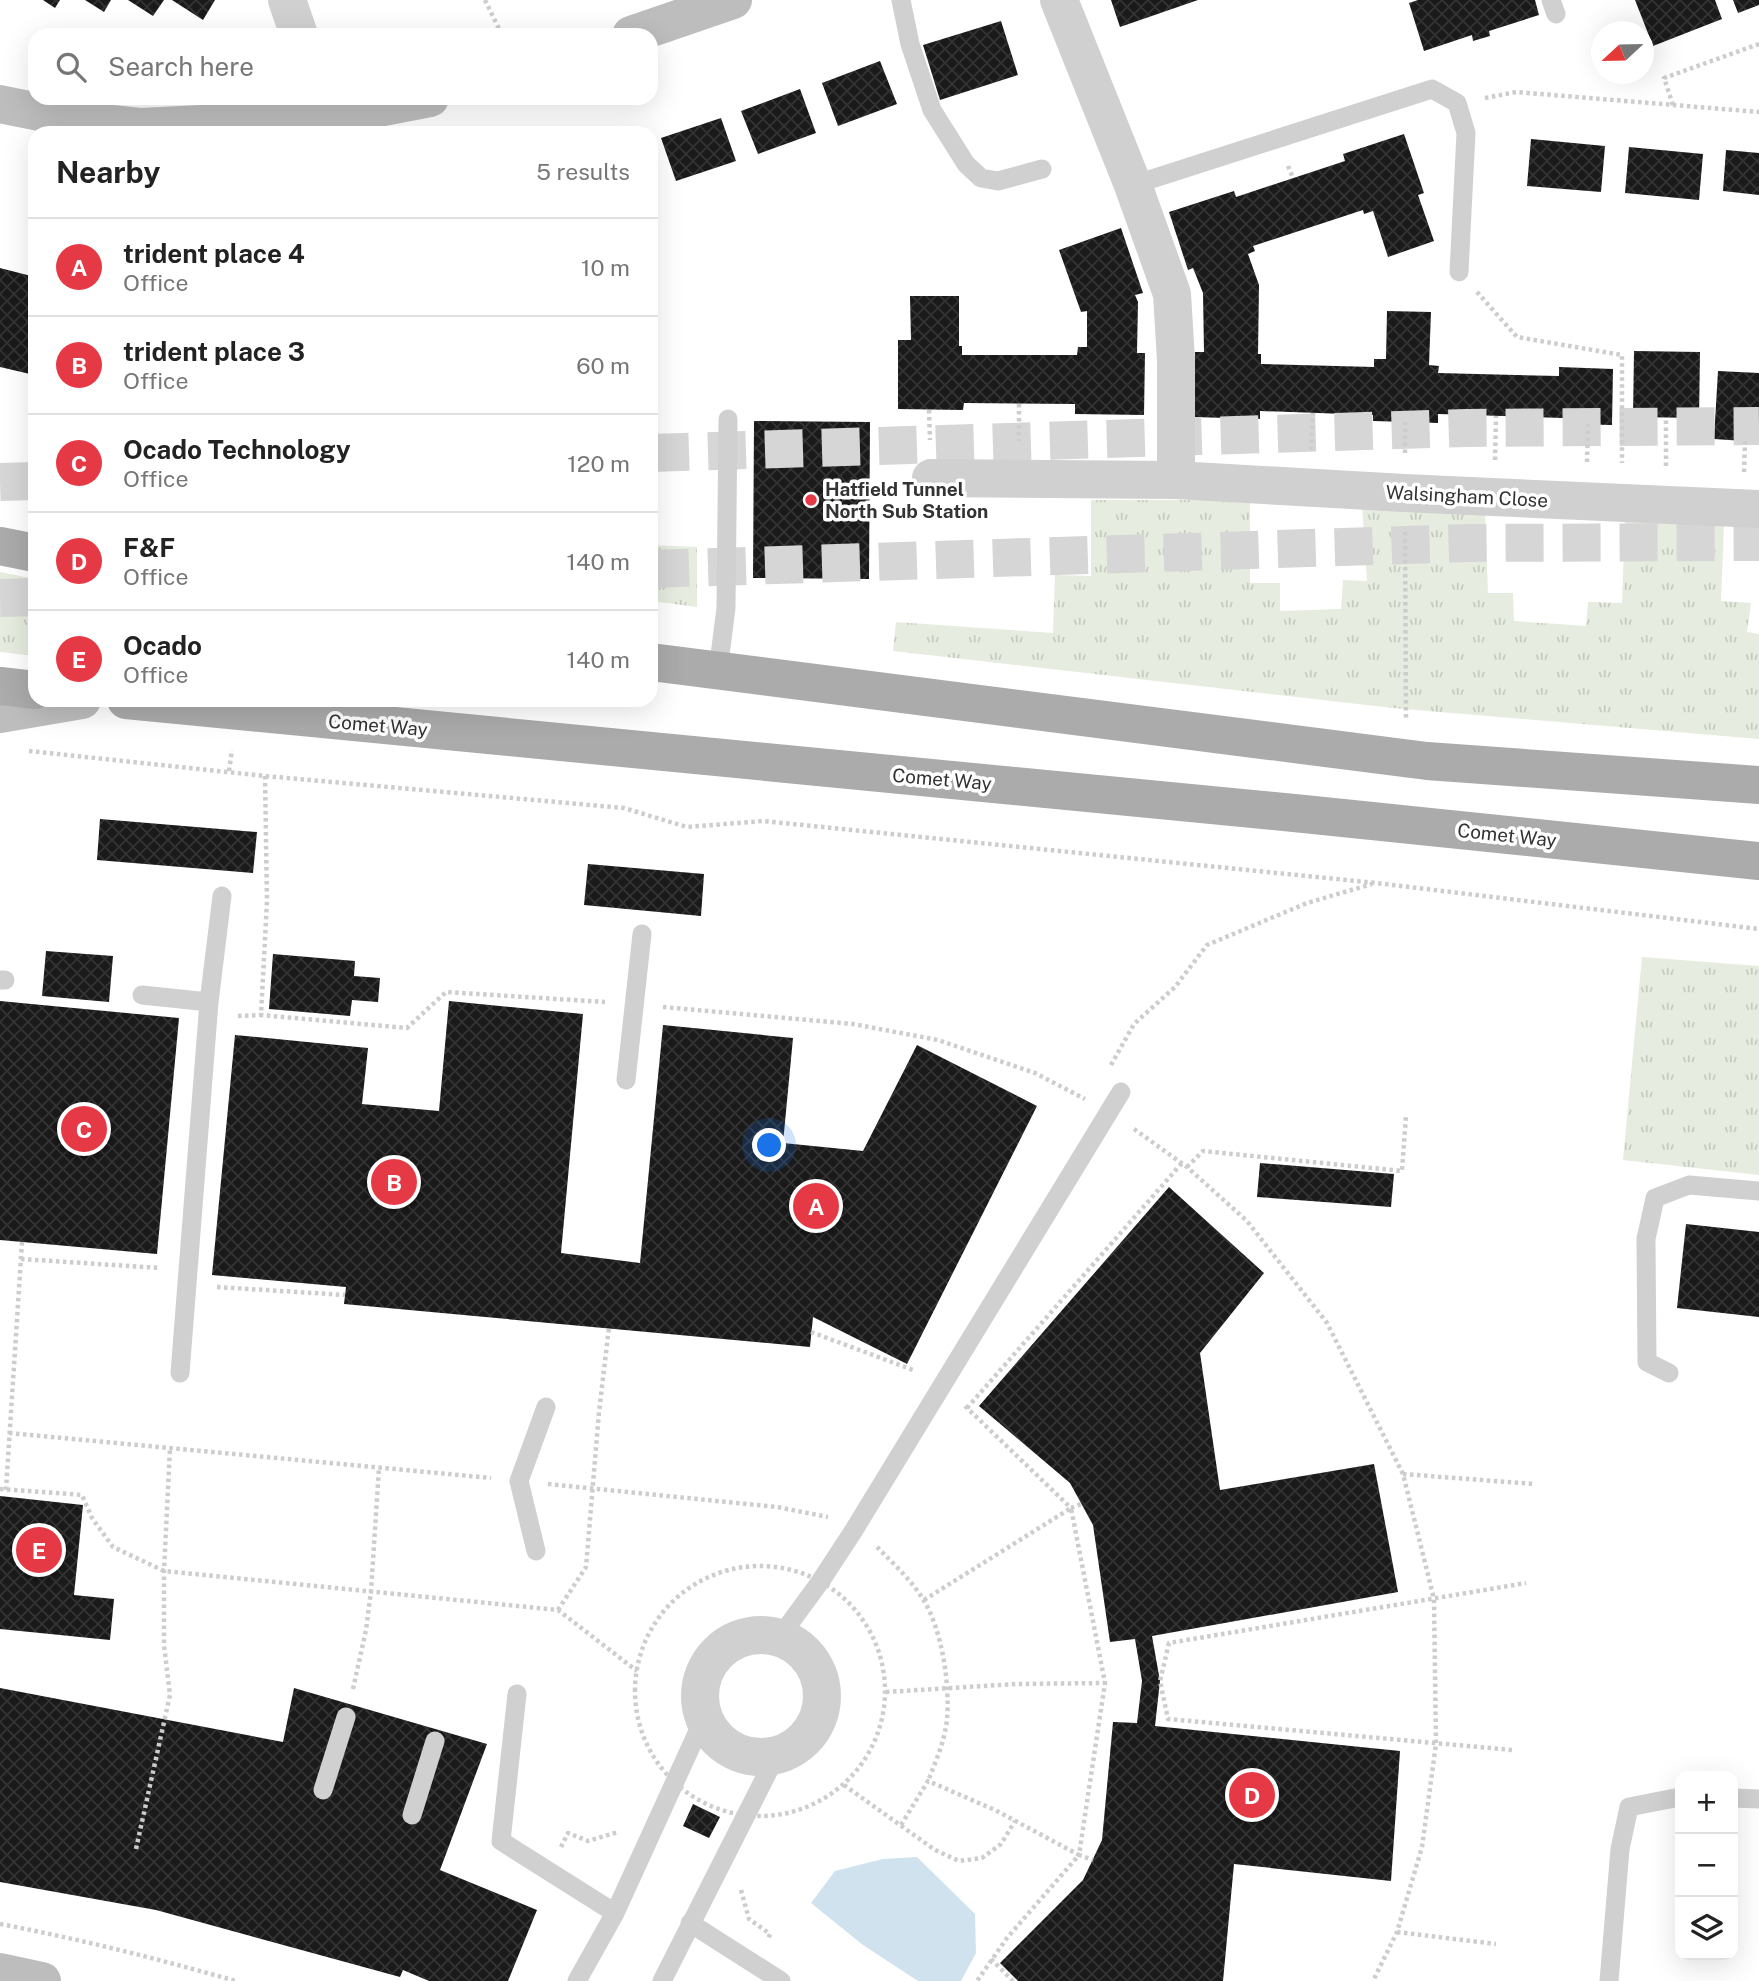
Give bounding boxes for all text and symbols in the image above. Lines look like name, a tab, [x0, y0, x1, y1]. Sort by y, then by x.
north arrow	[1591, 21, 1654, 84]
search box	[28, 28, 658, 105]
icon: search	[52, 48, 90, 86]
text: Search here	[108, 51, 254, 82]
text: Nearby	[56, 154, 160, 190]
text: 5 results	[536, 158, 630, 185]
text: trident place 4	[123, 238, 305, 269]
text: A	[71, 254, 87, 281]
text: 10 m	[581, 254, 630, 281]
text: Office	[123, 269, 189, 296]
text: trident place 3	[123, 336, 305, 367]
text: B	[71, 352, 87, 379]
text: 60 m	[576, 352, 630, 379]
text: Office	[123, 367, 189, 394]
text: Ocado Technology	[123, 434, 351, 465]
text: C	[71, 450, 87, 477]
text: 120 m	[567, 450, 630, 477]
text: Office	[123, 465, 189, 492]
place label: Hatfield Tunnel North Sub Station	[825, 478, 988, 522]
street label: Walsingham Close	[1385, 481, 1549, 511]
marker: Hatfield Tunnel North Sub Station	[803, 492, 819, 508]
text: F&F	[123, 532, 175, 563]
text: D	[71, 548, 87, 575]
text: 140 m	[567, 548, 630, 575]
text: Office	[123, 563, 189, 590]
text: Ocado	[123, 630, 202, 661]
text: E	[72, 646, 86, 673]
text: 140 m	[567, 646, 630, 673]
text: Office	[123, 661, 189, 688]
street label: Comet Way	[327, 710, 429, 740]
street label: Comet Way	[891, 764, 993, 794]
street label: Comet Way	[1456, 819, 1558, 851]
pin: C	[61, 1103, 107, 1155]
your location	[752, 1128, 786, 1162]
pin: B	[371, 1156, 417, 1208]
pin: A	[793, 1180, 839, 1232]
pin: E	[16, 1524, 62, 1576]
pin: D	[1229, 1769, 1275, 1821]
map controls	[1675, 1771, 1738, 1960]
button: +	[1675, 1771, 1738, 1834]
button: −	[1675, 1834, 1738, 1897]
button: layers	[1675, 1897, 1738, 1960]

